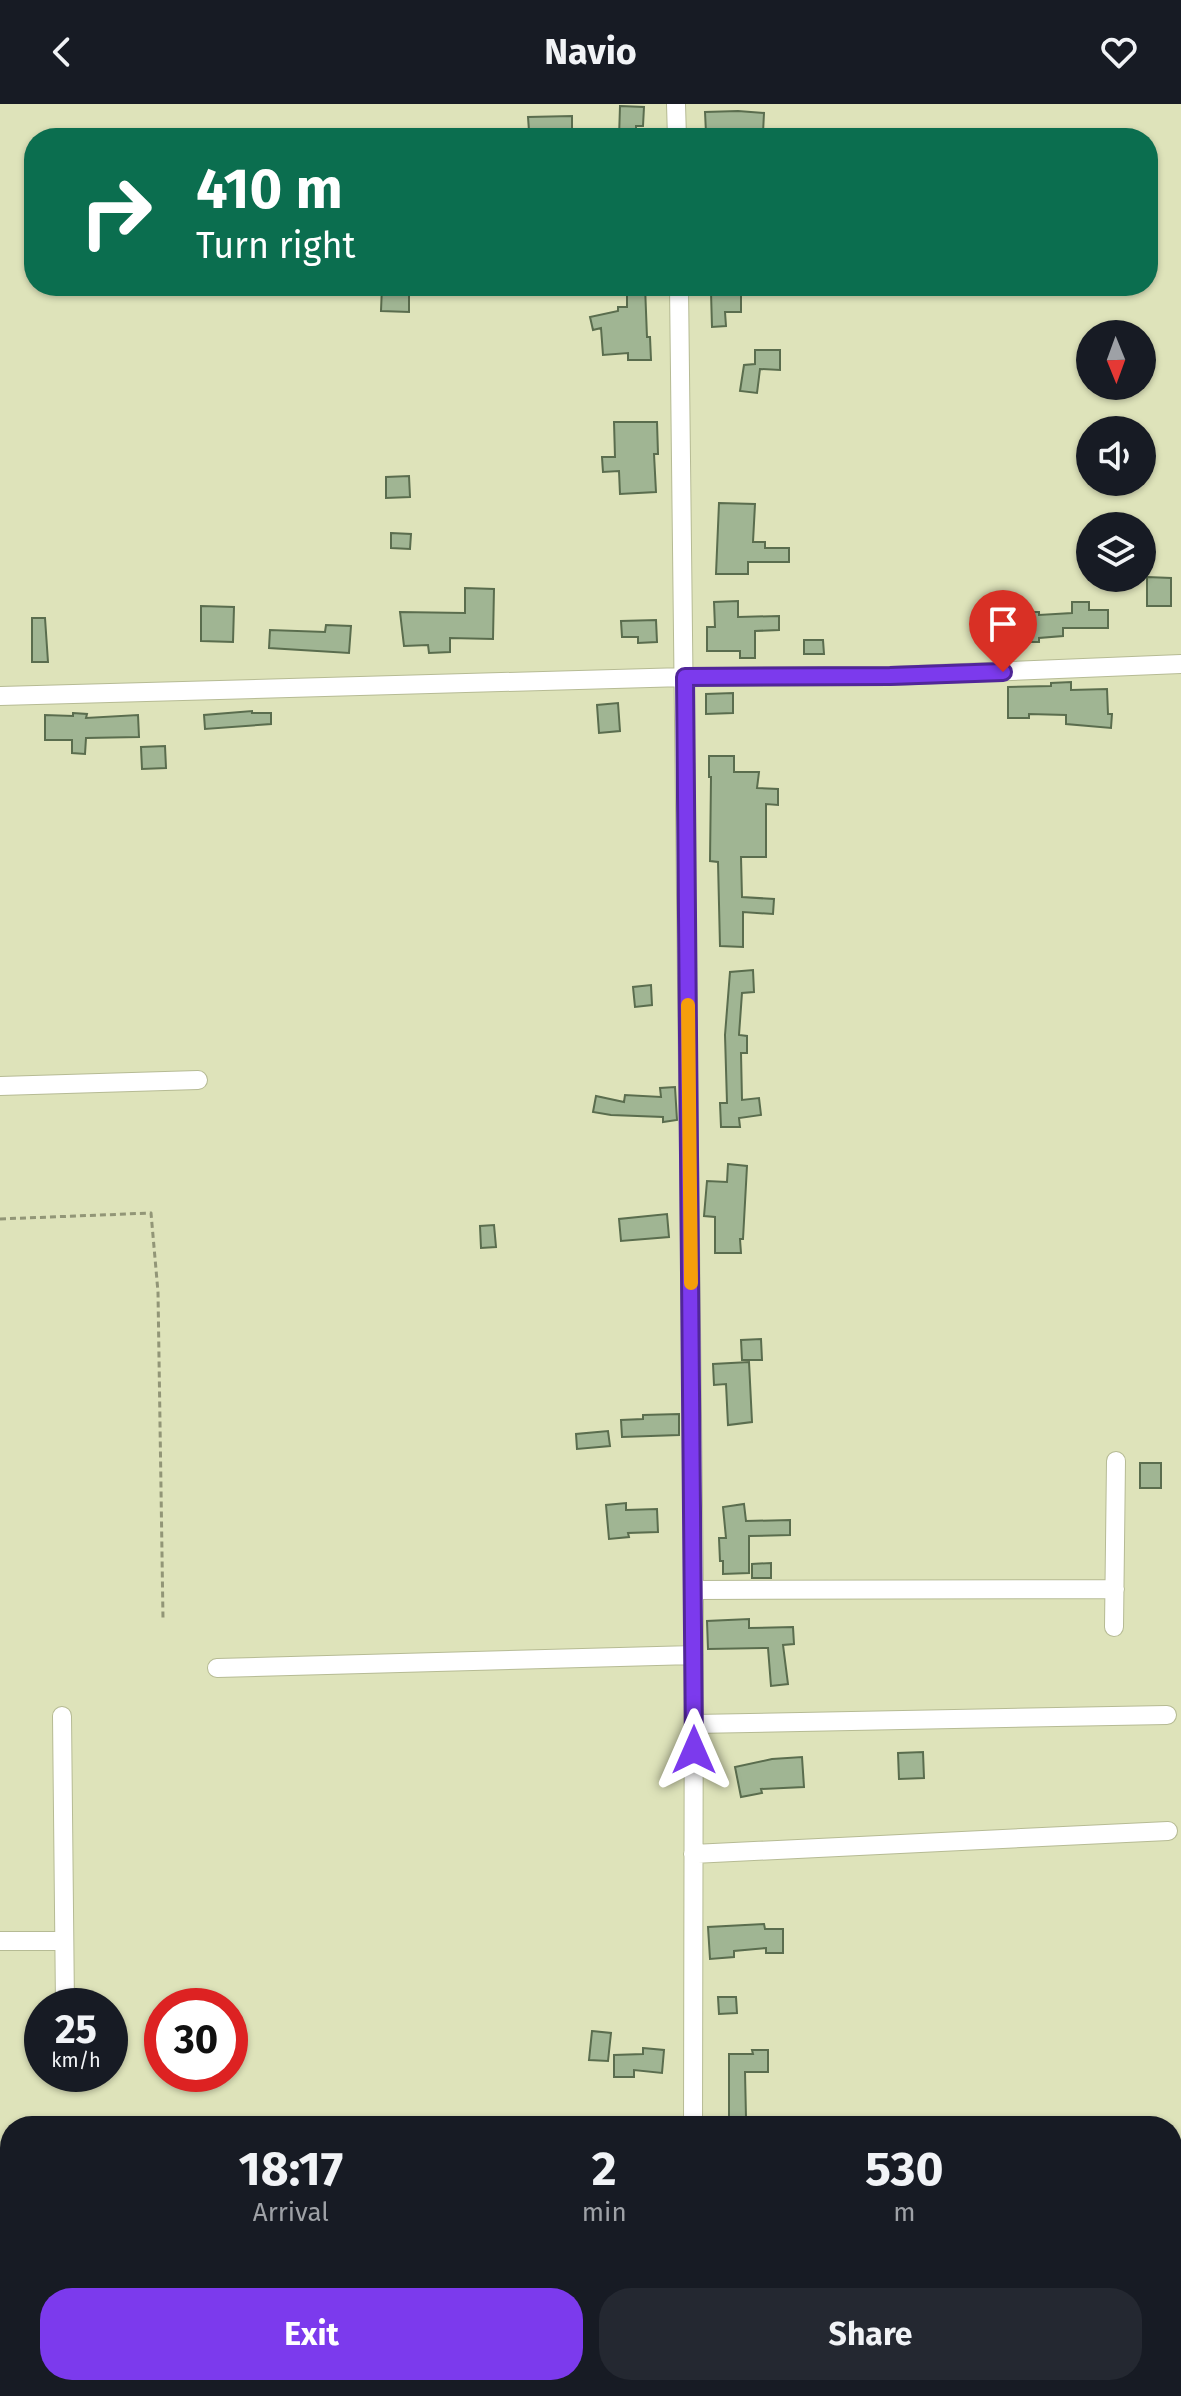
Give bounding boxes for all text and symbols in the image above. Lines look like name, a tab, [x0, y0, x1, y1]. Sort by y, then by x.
icon: back	[40, 30, 84, 74]
text: Navio	[544, 30, 637, 74]
icon: heart	[1097, 30, 1141, 74]
text: 410 m	[196, 156, 343, 223]
icon: right	[64, 160, 168, 264]
text: Turn right	[196, 224, 356, 268]
north arrow	[1076, 320, 1156, 400]
map controls	[1076, 320, 1156, 592]
button: sound	[1076, 416, 1156, 496]
button: layers	[1076, 512, 1156, 592]
pin	[969, 590, 1037, 672]
icon: arrive	[981, 602, 1025, 646]
position arrow	[652, 1708, 736, 1792]
speed limit sign: 30	[144, 1988, 248, 2092]
text: 25	[55, 2006, 97, 2054]
text: km/h	[51, 2048, 101, 2072]
text: 18:17	[239, 2140, 343, 2198]
text: 2	[592, 2140, 617, 2198]
text: 530	[865, 2140, 944, 2198]
text: Arrival	[253, 2197, 329, 2228]
text: min	[582, 2197, 627, 2228]
text: m	[893, 2197, 915, 2228]
button: Exit	[40, 2288, 583, 2380]
button: Share	[599, 2288, 1142, 2380]

